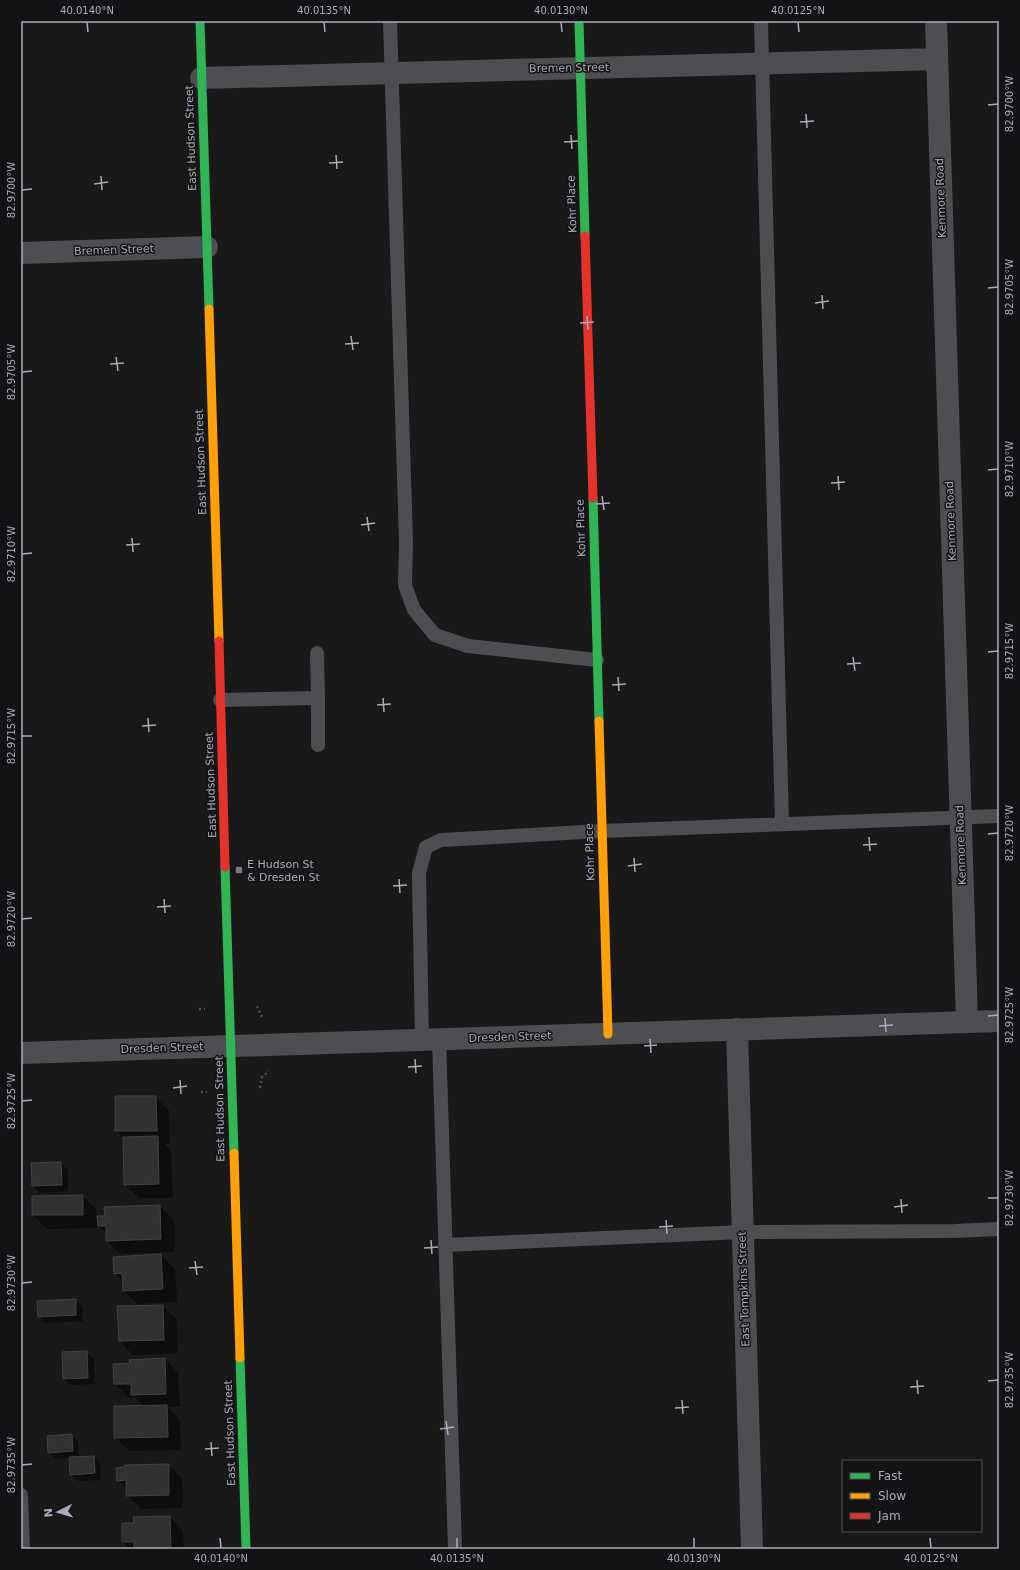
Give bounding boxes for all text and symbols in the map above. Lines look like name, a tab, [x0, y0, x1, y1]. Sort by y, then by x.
text: 40.0140°N	[60, 5, 114, 16]
text: 40.0135°N	[297, 5, 351, 16]
text: 40.0130°N	[534, 5, 588, 16]
text: 40.0125°N	[771, 5, 825, 16]
street label: Bremen Street	[529, 61, 610, 75]
text: 82.9700°W	[1004, 76, 1015, 132]
street label: East Hudson Street	[183, 84, 199, 191]
street label: Kenmore Road	[933, 158, 949, 238]
text: 82.9700°W	[6, 162, 17, 218]
street label: Kohr Place	[564, 175, 580, 233]
street label: Bremen Street	[74, 242, 155, 258]
text: 82.9705°W	[1004, 259, 1015, 315]
text: 82.9705°W	[6, 344, 17, 400]
street label: East Hudson Street	[193, 408, 209, 515]
text: 82.9710°W	[1004, 441, 1015, 497]
street label: Kenmore Road	[943, 481, 959, 561]
street label: Kohr Place	[573, 499, 589, 557]
text: 82.9710°W	[6, 526, 17, 582]
text: 82.9715°W	[1004, 623, 1015, 679]
text: 82.9715°W	[6, 708, 17, 764]
street label: East Hudson Street	[203, 731, 219, 838]
street label: Kenmore Road	[953, 805, 969, 885]
text: 82.9720°W	[1004, 805, 1015, 861]
street label: Kohr Place	[582, 823, 598, 881]
place label: E Hudson St & Dresden St	[247, 858, 321, 884]
marker: E Hudson St & Dresden St	[234, 865, 244, 875]
text: 82.9720°W	[6, 891, 17, 947]
text: 82.9725°W	[1004, 987, 1015, 1043]
street label: Dresden Street	[468, 1029, 552, 1045]
street label: Dresden Street	[120, 1040, 204, 1056]
street label: East Hudson Street	[213, 1055, 227, 1162]
text: 82.9725°W	[6, 1073, 17, 1129]
text: 82.9730°W	[1004, 1170, 1015, 1226]
street label: East Tompkins Street	[735, 1230, 753, 1347]
text: 82.9730°W	[6, 1255, 17, 1311]
text: 82.9735°W	[1004, 1352, 1015, 1408]
street label: East Hudson Street	[222, 1379, 238, 1486]
text: 82.9735°W	[6, 1437, 17, 1493]
legend	[842, 1460, 982, 1532]
text: Fast	[878, 1469, 902, 1483]
text: Slow	[878, 1489, 906, 1503]
north arrow	[38, 1492, 78, 1532]
text: N	[42, 1508, 55, 1518]
text: Jam	[877, 1509, 901, 1523]
text: 40.0140°N	[194, 1553, 248, 1564]
text: 40.0135°N	[430, 1553, 484, 1564]
text: 40.0130°N	[667, 1553, 721, 1564]
text: 40.0125°N	[904, 1553, 958, 1564]

